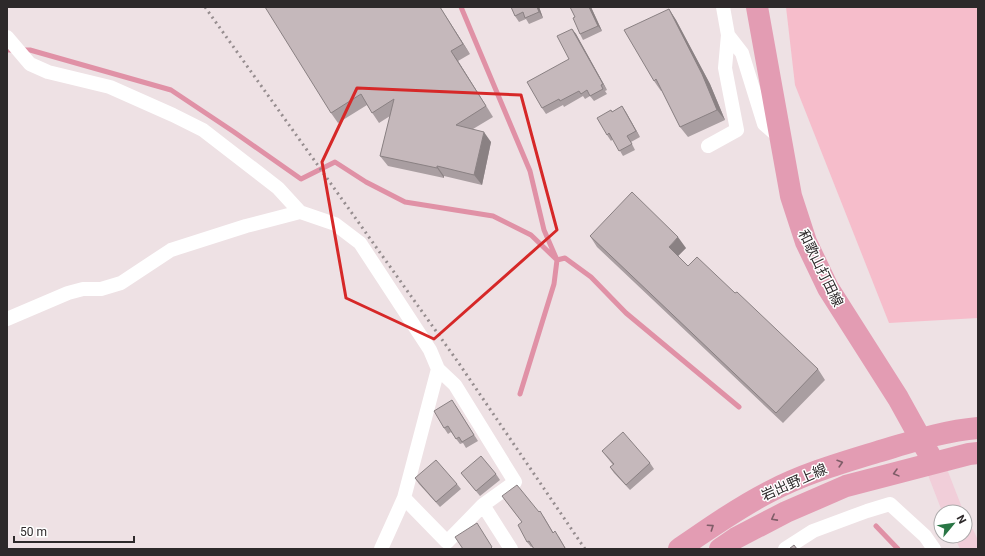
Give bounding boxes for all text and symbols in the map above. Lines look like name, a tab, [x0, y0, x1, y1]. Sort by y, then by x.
street label: 和歌山打田線	[795, 227, 847, 309]
one-way arrow	[836, 459, 843, 468]
street label: 岩出野上線	[759, 460, 829, 504]
one-way arrow	[893, 468, 900, 477]
north arrow	[933, 504, 973, 544]
one-way arrow	[771, 513, 779, 521]
text: N	[954, 513, 969, 526]
scale bar	[14, 518, 134, 544]
text: 50 m	[20, 525, 47, 539]
one-way arrow	[707, 525, 714, 532]

